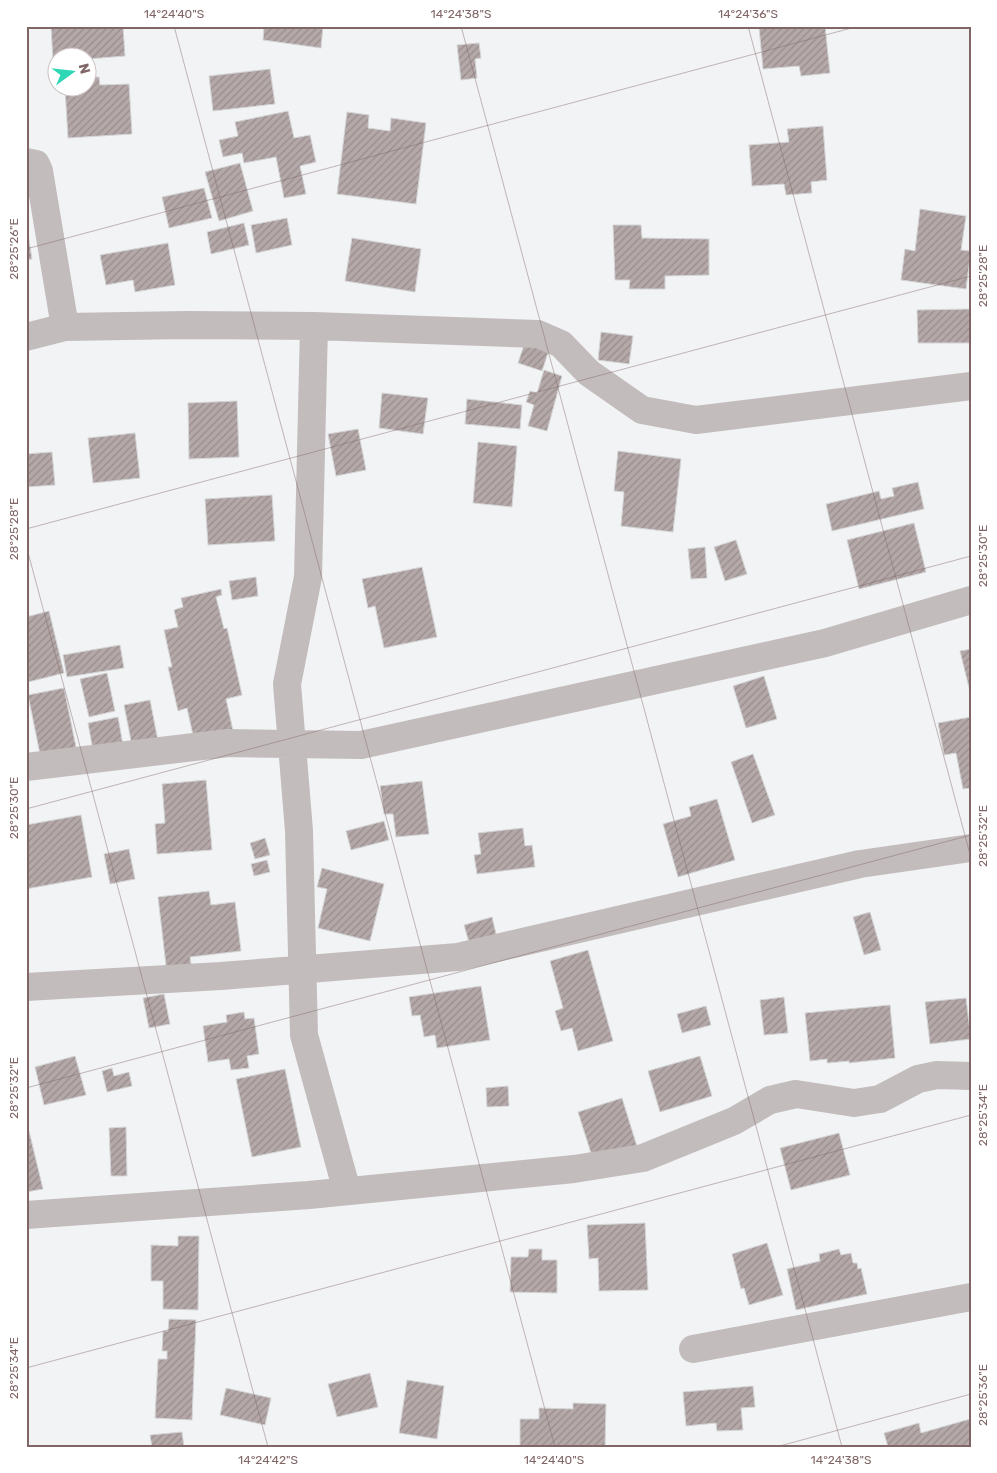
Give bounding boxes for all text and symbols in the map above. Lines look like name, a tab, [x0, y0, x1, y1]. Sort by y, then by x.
text: 14°24'40"S	[144, 7, 204, 21]
text: 14°24'38"S	[431, 7, 491, 21]
text: 14°24'36"S	[718, 7, 778, 21]
north arrow	[48, 48, 98, 98]
text: N	[75, 62, 94, 76]
text: 28°25'26"E	[7, 218, 21, 280]
text: 28°25'28"E	[976, 245, 990, 307]
text: 28°25'28"E	[7, 498, 21, 560]
text: 28°25'30"E	[976, 525, 990, 587]
text: 28°25'30"E	[7, 777, 21, 839]
text: 28°25'32"E	[976, 805, 990, 867]
text: 28°25'32"E	[7, 1057, 21, 1119]
text: 28°25'34"E	[976, 1084, 990, 1146]
text: 28°25'34"E	[7, 1337, 21, 1399]
text: 28°25'36"E	[976, 1364, 990, 1426]
text: 14°24'42"S	[238, 1453, 298, 1467]
text: 14°24'40"S	[524, 1453, 584, 1467]
text: 14°24'38"S	[811, 1453, 871, 1467]

